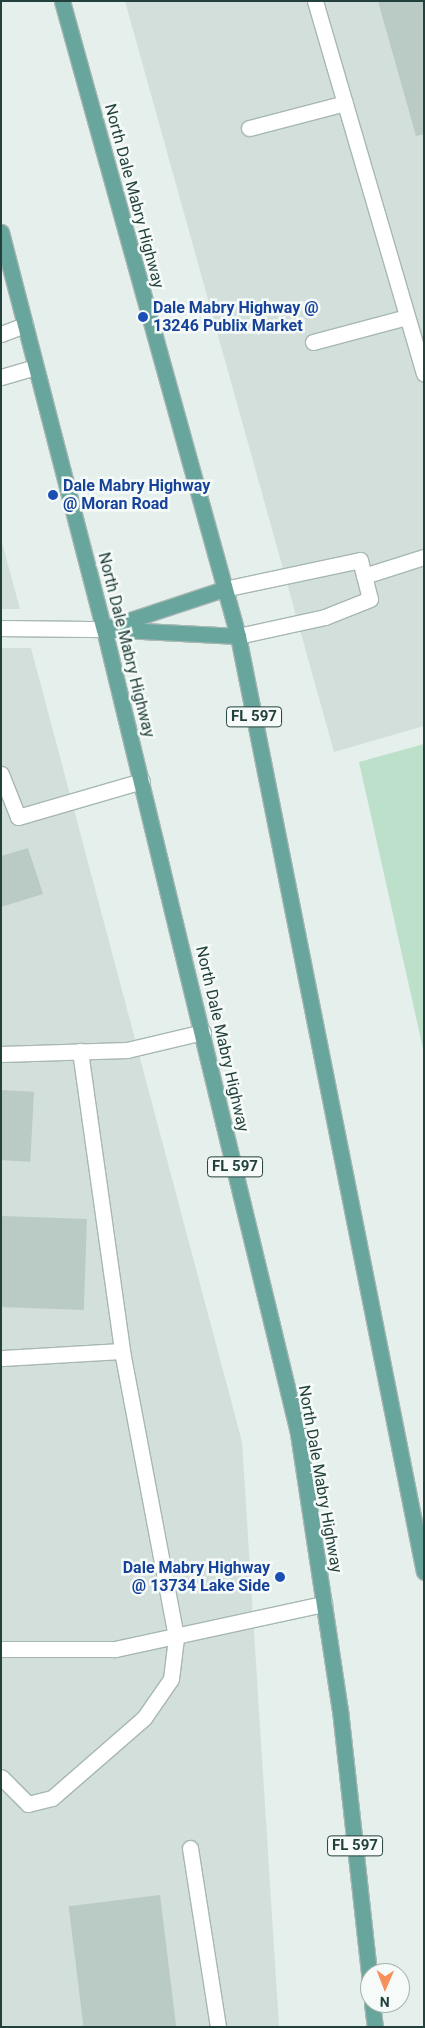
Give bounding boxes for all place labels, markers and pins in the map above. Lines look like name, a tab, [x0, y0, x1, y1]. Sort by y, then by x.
place label: Dale Mabry Highway @ 13246 Publix Market	[153, 298, 319, 336]
marker: Dale Mabry Highway @ 13246 Publix Market	[137, 311, 149, 323]
place label: Dale Mabry Highway @ Moran Road	[63, 476, 210, 514]
marker: Dale Mabry Highway @ Moran Road	[47, 489, 59, 501]
place label: Dale Mabry Highway @ 13734 Lake Side	[123, 1558, 270, 1596]
marker: Dale Mabry Highway @ 13734 Lake Side	[274, 1571, 286, 1583]

